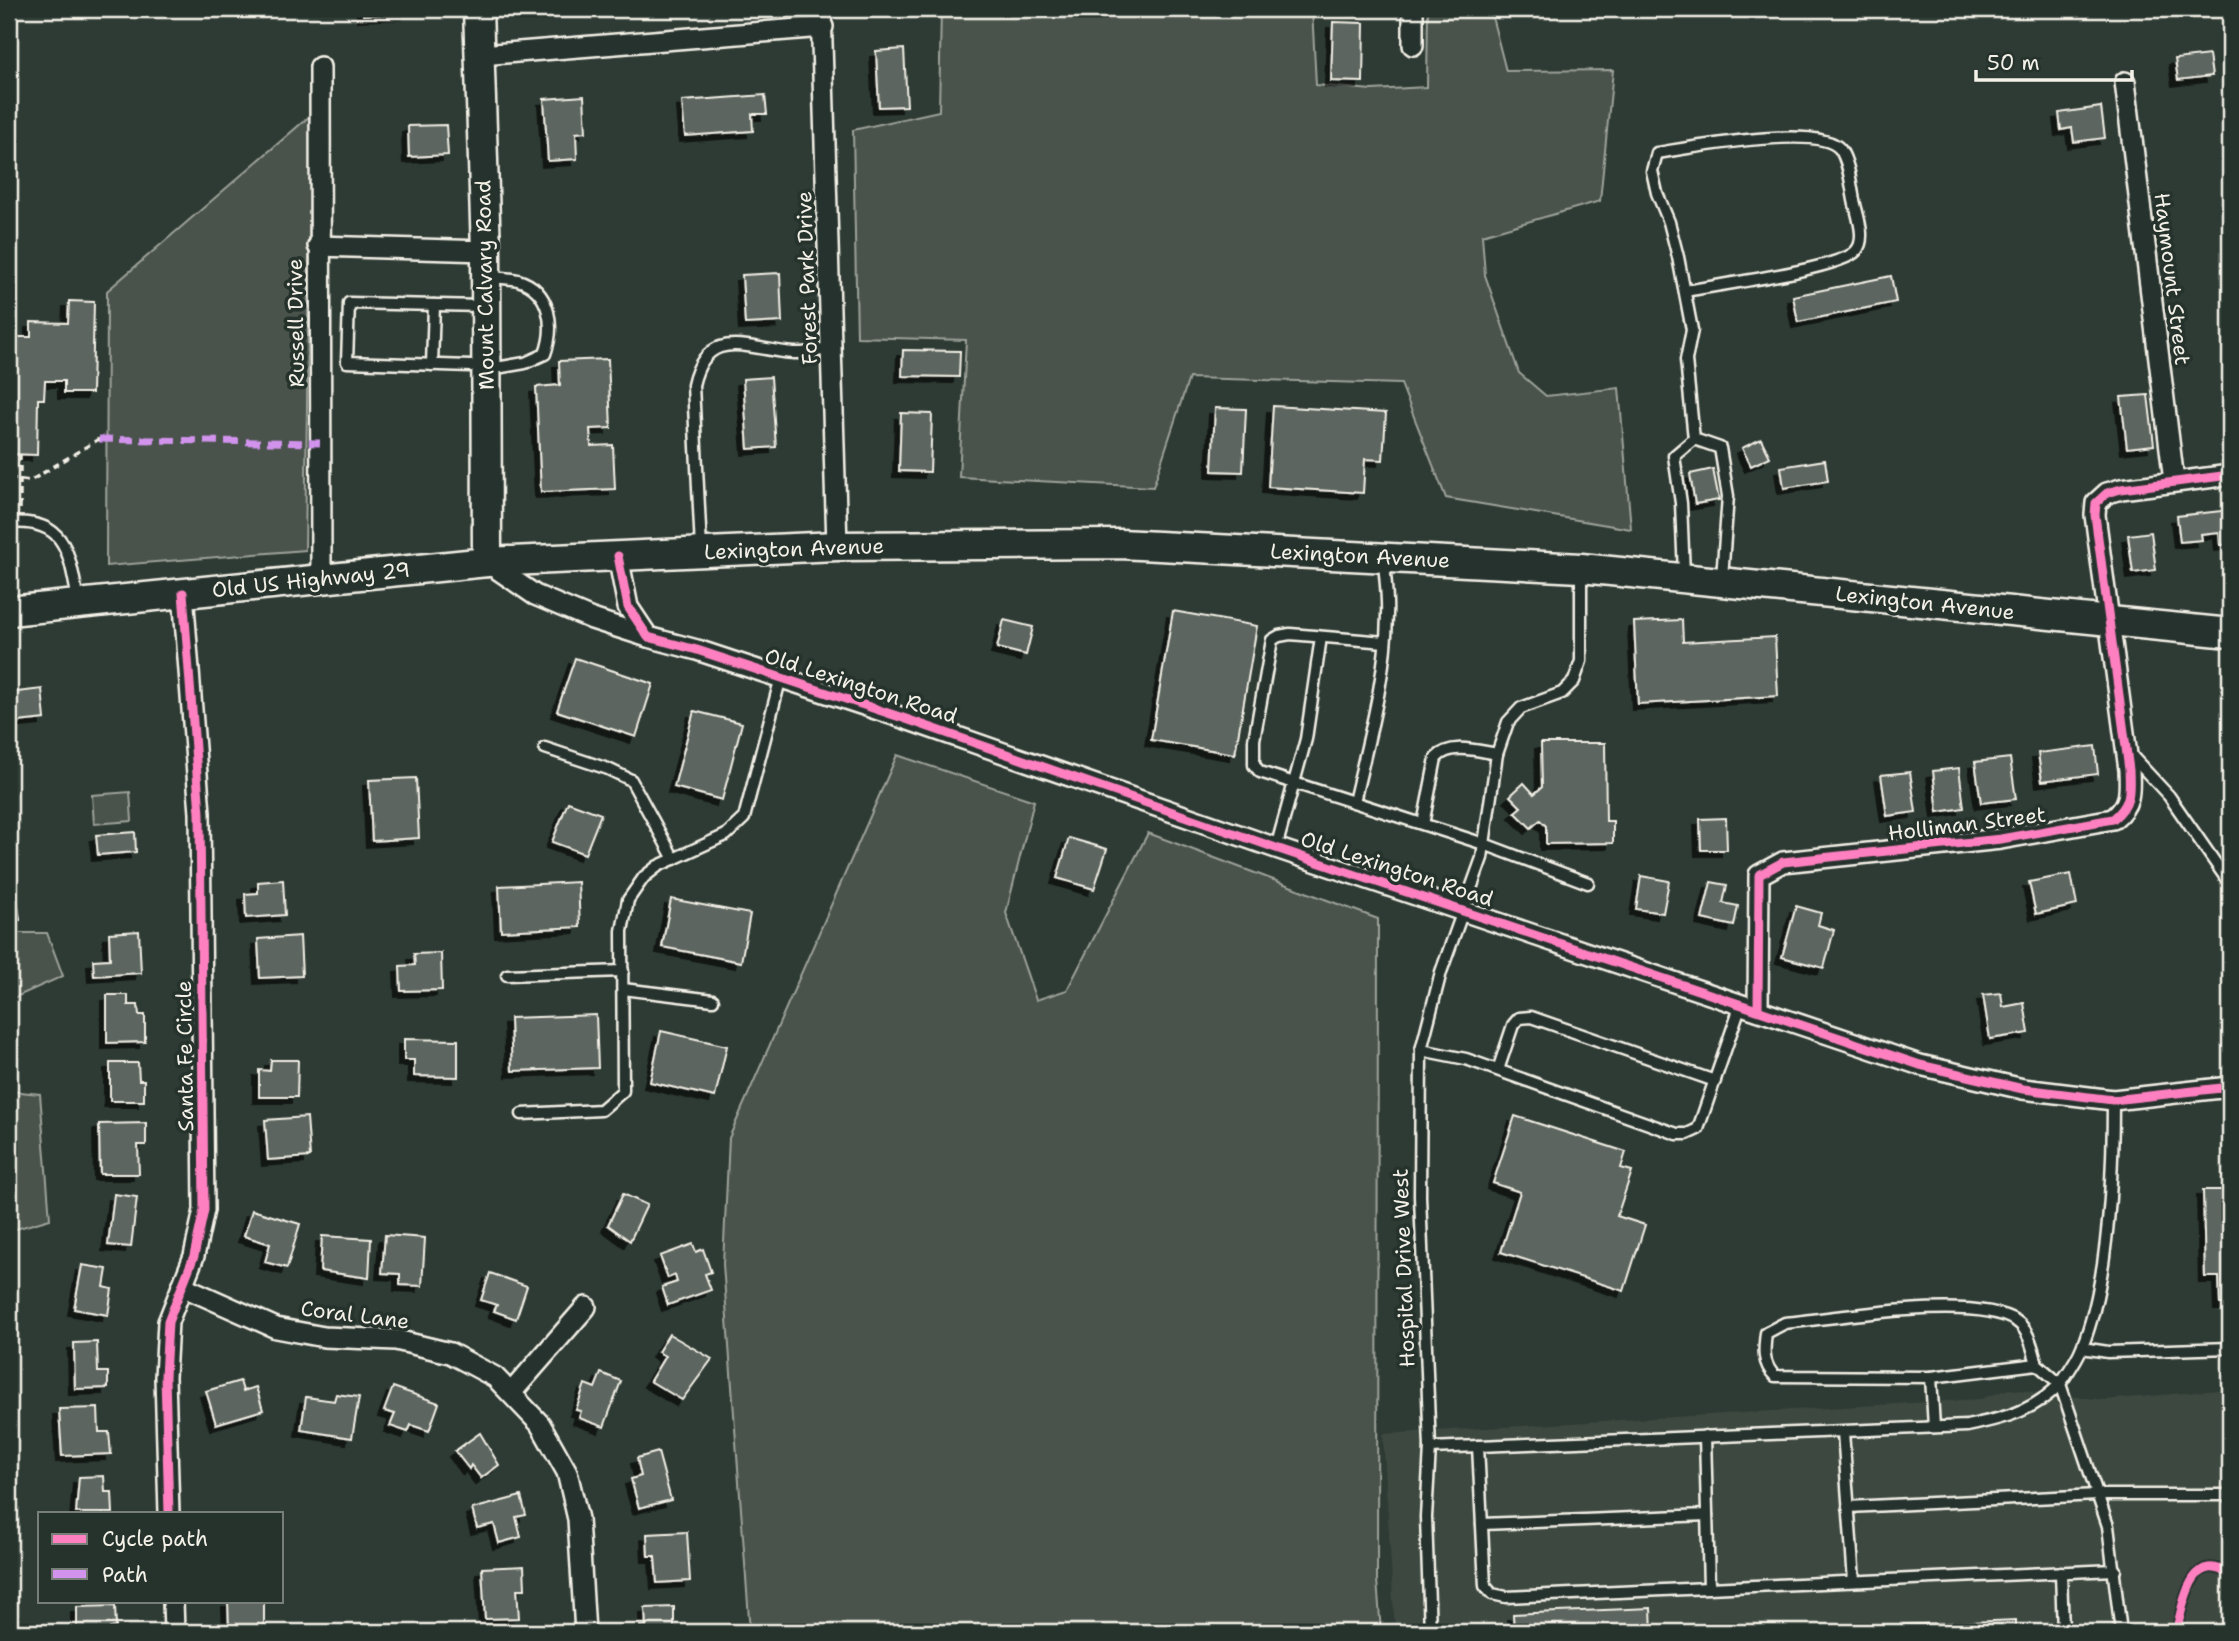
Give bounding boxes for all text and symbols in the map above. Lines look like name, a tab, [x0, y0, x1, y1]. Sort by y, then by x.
scale bar	[1976, 38, 2132, 82]
text: 50 m	[1987, 49, 2040, 77]
street label: Mount Calvary Road	[469, 180, 501, 390]
street label: Forest Park Drive	[790, 191, 824, 365]
street label: Haymount Street	[2148, 191, 2196, 367]
street label: Russell Drive	[281, 258, 311, 388]
street label: Lexington Avenue	[703, 532, 885, 566]
street label: Lexington Avenue	[1269, 537, 1451, 575]
street label: Old US Highway 29	[211, 556, 411, 604]
street label: Lexington Avenue	[1834, 580, 2016, 626]
street label: Old Lexington Road	[761, 642, 961, 730]
street label: Holliman Street	[1887, 800, 2047, 848]
street label: Old Lexington Road	[1297, 825, 1497, 913]
street label: Santa Fe Circle	[170, 980, 200, 1132]
street label: Hospital Drive West	[1387, 1168, 1421, 1368]
street label: Coral Lane	[299, 1294, 411, 1336]
legend	[38, 1512, 284, 1602]
text: Cycle path	[102, 1525, 208, 1553]
text: Path	[102, 1561, 148, 1589]

